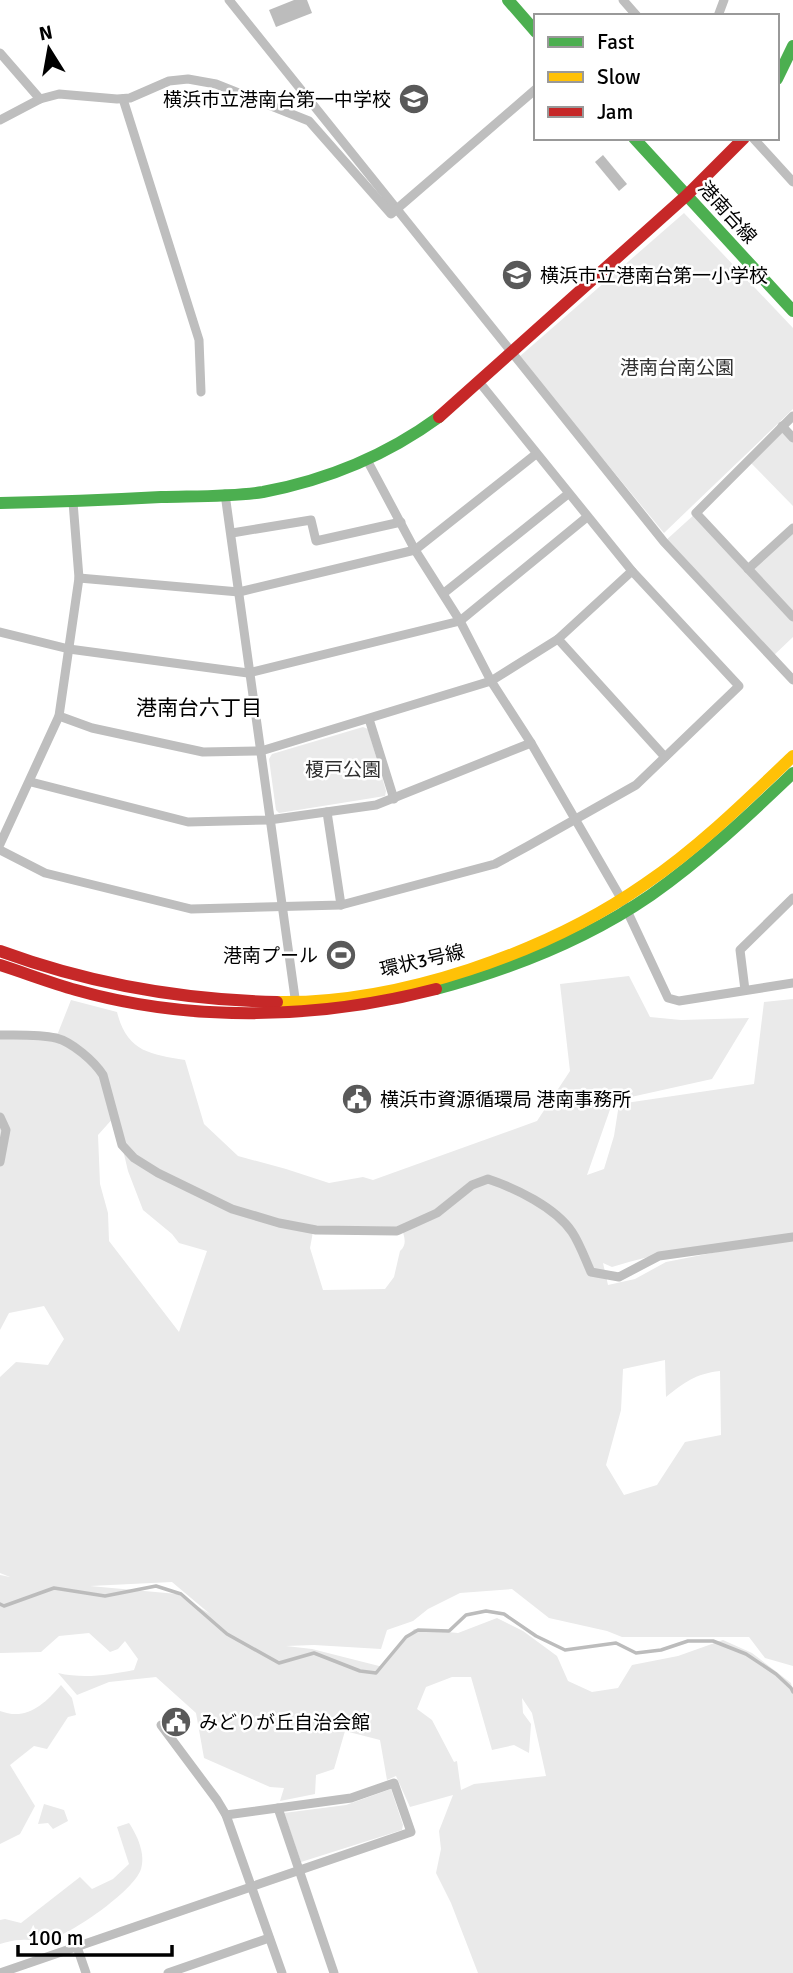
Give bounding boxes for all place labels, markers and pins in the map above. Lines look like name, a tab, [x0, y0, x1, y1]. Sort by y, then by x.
school or university icon: 横浜市立港南台第一中学校	[397, 82, 431, 116]
place label: 横浜市立港南台第一中学校	[163, 88, 391, 112]
school or university icon: 横浜市立港南台第一小学校	[500, 258, 534, 292]
place label: 横浜市立港南台第一小学校	[540, 264, 768, 288]
sports icon: 港南プール	[324, 938, 358, 972]
place label: 港南プール	[223, 944, 318, 968]
public building icon: 横浜市資源循環局 港南事務所	[340, 1082, 374, 1116]
place label: 横浜市資源循環局 港南事務所	[380, 1088, 631, 1112]
public building icon: みどりが丘自治会館	[159, 1705, 193, 1739]
place label: みどりが丘自治会館	[199, 1711, 370, 1735]

